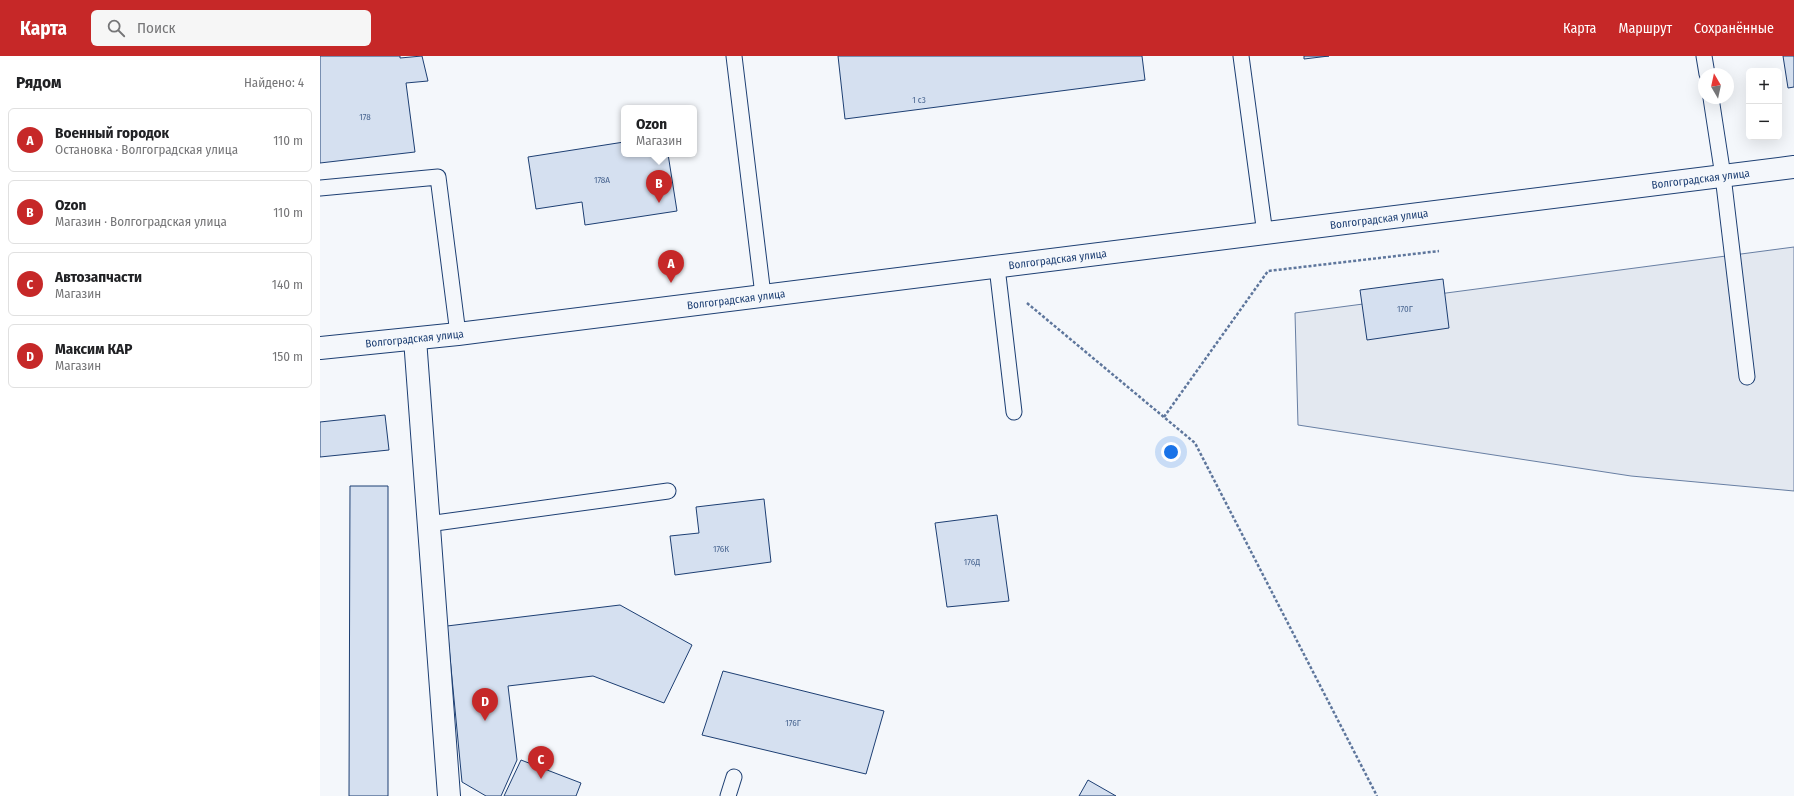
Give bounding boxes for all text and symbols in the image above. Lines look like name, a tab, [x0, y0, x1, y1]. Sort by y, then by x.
search box	[91, 10, 371, 46]
text: Карта	[20, 17, 67, 40]
icon: search	[105, 17, 127, 39]
text: Поиск	[137, 19, 175, 37]
text: Карта	[1563, 20, 1596, 37]
text: Маршрут	[1618, 20, 1672, 37]
text: Сохранённые	[1694, 20, 1774, 37]
north arrow	[1698, 68, 1734, 104]
map controls	[1746, 68, 1782, 140]
button: +	[1746, 68, 1782, 104]
text: Рядом	[16, 72, 61, 93]
text: Найдено: 4	[244, 75, 304, 90]
house number: 1 с3	[912, 95, 926, 105]
button: −	[1746, 104, 1782, 140]
popup	[621, 105, 697, 157]
house number: 178	[359, 112, 371, 122]
text: Ozon	[636, 115, 667, 133]
text: Военный городок	[55, 124, 169, 142]
text: A	[26, 133, 34, 148]
text: 110 m	[273, 133, 303, 148]
text: Магазин	[636, 133, 682, 148]
text: Остановка · Волгоградская улица	[55, 142, 238, 157]
street label: Волгоградская улица	[1651, 167, 1751, 192]
pin: B	[646, 170, 672, 203]
house number: 178А	[594, 175, 610, 185]
text: Ozon	[55, 196, 86, 214]
text: B	[26, 205, 34, 220]
text: 110 m	[273, 205, 303, 220]
street label: Волгоградская улица	[1329, 207, 1429, 232]
text: Магазин · Волгоградская улица	[55, 214, 227, 229]
street label: Волгоградская улица	[1008, 247, 1108, 272]
pin: A	[658, 250, 684, 283]
text: Автозапчасти	[55, 268, 142, 286]
text: C	[27, 277, 33, 292]
text: 140 m	[272, 277, 303, 292]
text: Магазин	[55, 286, 101, 301]
street label: Волгоградская улица	[686, 287, 786, 312]
house number: 170Г	[1397, 304, 1414, 314]
street label: Волгоградская улица	[365, 327, 465, 350]
text: Максим КАР	[55, 340, 132, 358]
text: D	[26, 349, 34, 364]
text: 150 m	[272, 349, 303, 364]
text: Магазин	[55, 358, 101, 373]
your location	[1161, 442, 1181, 462]
house number: 176К	[713, 544, 729, 554]
house number: 176Д	[964, 557, 980, 567]
pin: D	[472, 688, 498, 721]
house number: 176Г	[785, 718, 802, 728]
pin: C	[528, 746, 554, 779]

